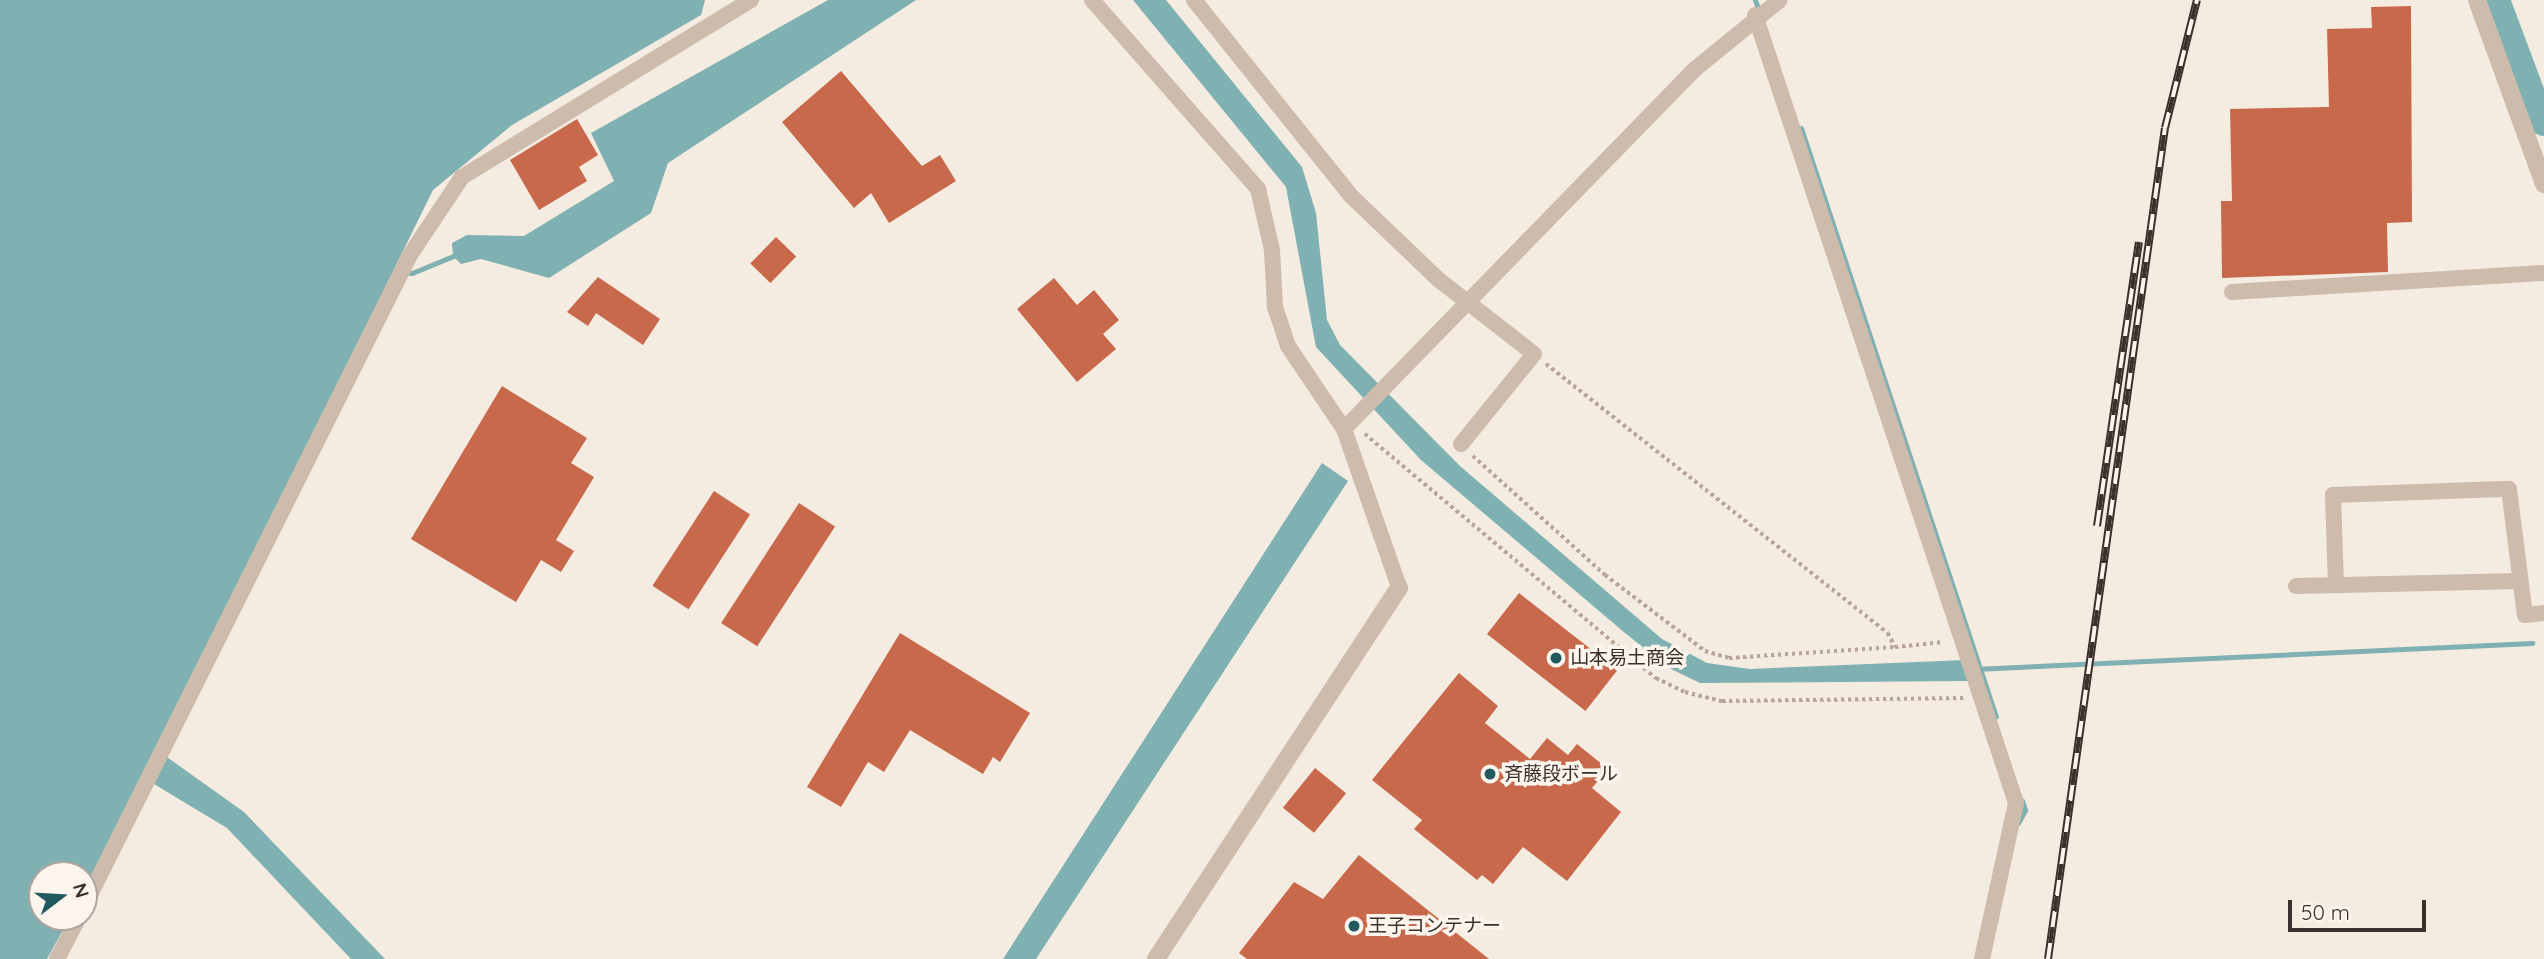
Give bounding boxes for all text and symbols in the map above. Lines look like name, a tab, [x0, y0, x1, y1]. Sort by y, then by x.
place label: 山本易土商会	[1570, 647, 1684, 669]
marker: 山本易土商会	[1548, 650, 1564, 666]
place label: 斉藤段ボール	[1504, 763, 1618, 785]
marker: 斉藤段ボール	[1482, 766, 1498, 782]
north arrow	[28, 861, 98, 931]
text: N	[68, 880, 95, 901]
scale bar	[2292, 886, 2430, 930]
text: 50 m	[2301, 899, 2350, 925]
place label: 王子コンテナー	[1368, 915, 1501, 937]
marker: 王子コンテナー	[1346, 918, 1362, 934]

